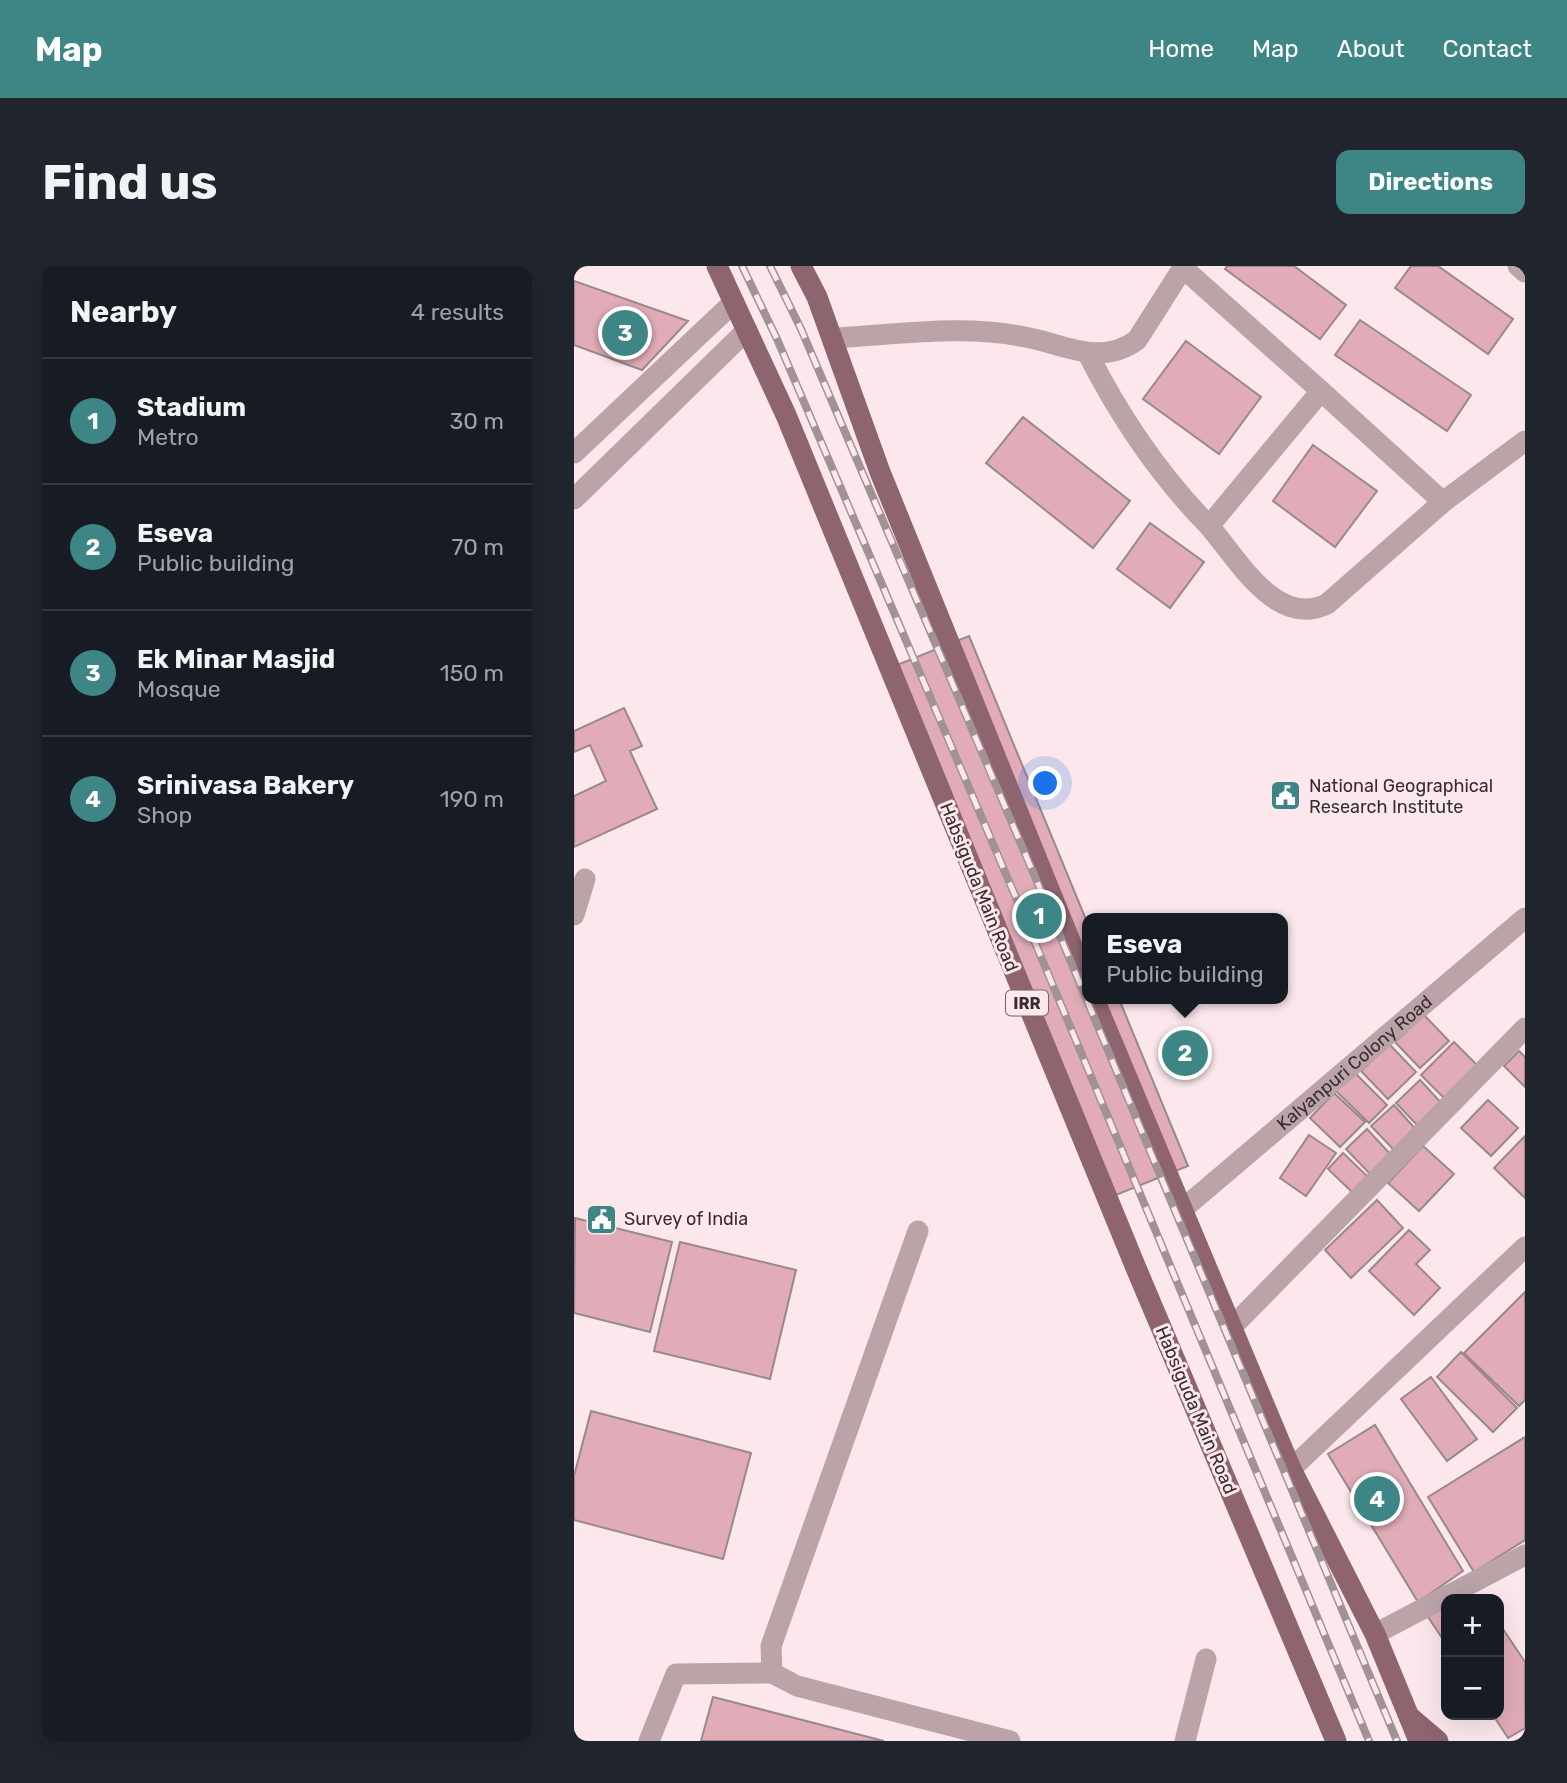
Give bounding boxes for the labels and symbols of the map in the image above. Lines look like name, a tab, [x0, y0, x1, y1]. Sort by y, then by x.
pin: 3	[602, 307, 648, 359]
your location	[1028, 766, 1062, 800]
place label: National Geographical Research Institute	[1309, 775, 1493, 818]
public building icon: National Geographical Research Institute	[1269, 779, 1303, 813]
street label: Habsiguda Main Road	[935, 799, 1023, 975]
pin: 1	[1016, 890, 1062, 942]
road number: IRR	[1006, 990, 1048, 1016]
street label: Kalyanpuri Colony Road	[1273, 991, 1437, 1135]
pin: 2	[1162, 1027, 1208, 1079]
public building icon: Survey of India	[584, 1202, 618, 1236]
place label: Survey of India	[624, 1208, 748, 1230]
street label: Habsiguda Main Road	[1151, 1323, 1241, 1497]
pin: 4	[1354, 1473, 1400, 1525]

